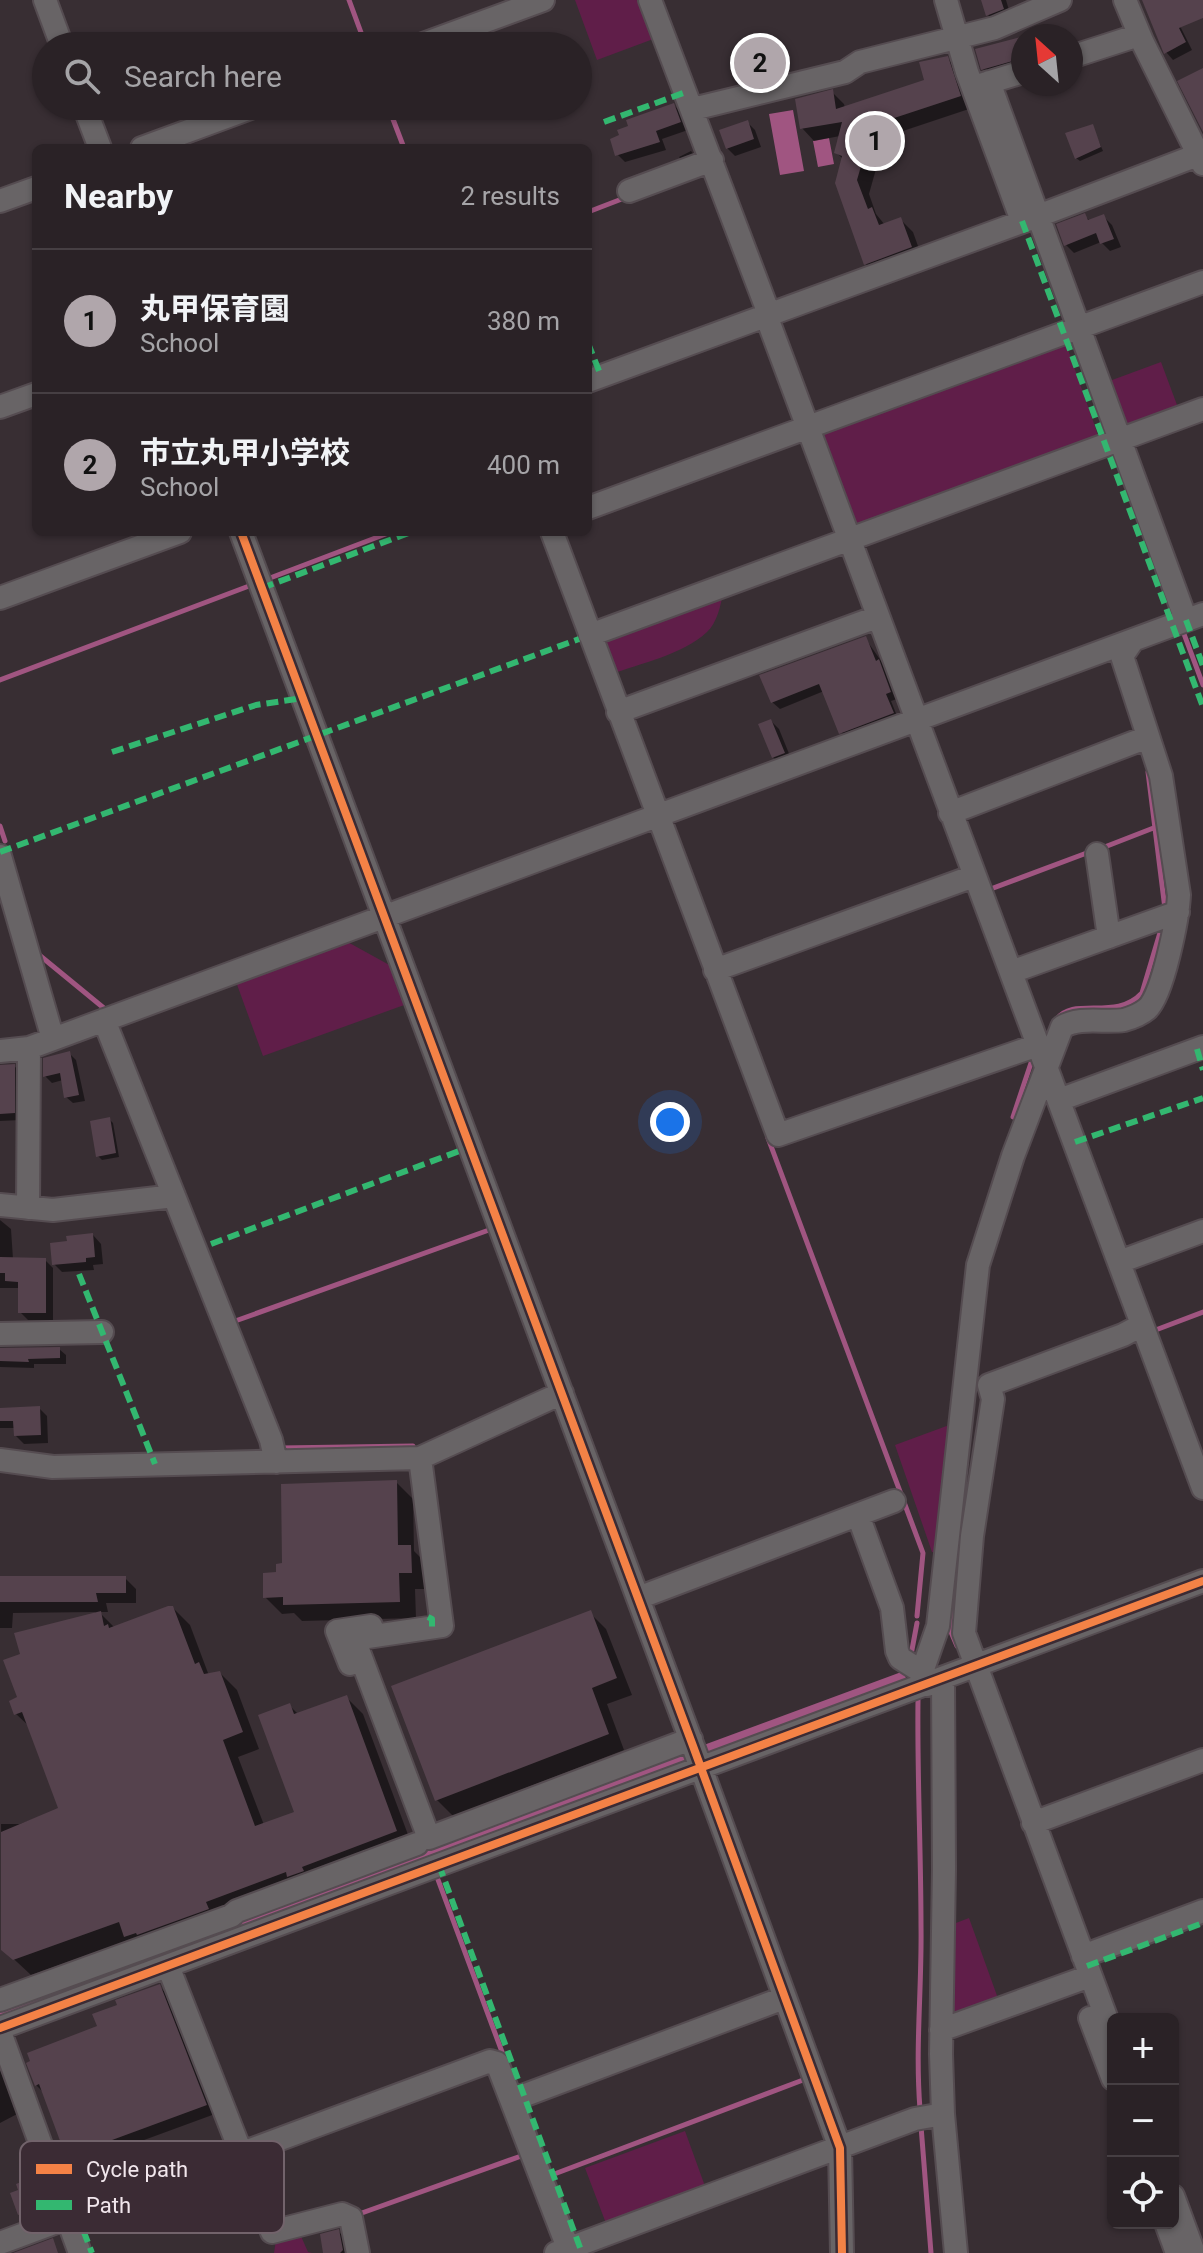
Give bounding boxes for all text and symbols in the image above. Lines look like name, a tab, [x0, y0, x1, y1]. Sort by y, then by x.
north arrow	[1011, 24, 1083, 96]
search box	[32, 32, 592, 120]
pin: 2	[734, 33, 786, 93]
icon: search	[60, 54, 104, 98]
text: Search here	[124, 59, 282, 94]
pin: 1	[849, 111, 901, 171]
text: Nearby	[64, 176, 173, 216]
text: 2 results	[461, 181, 560, 211]
text: 丸甲保育園	[140, 291, 290, 326]
text: 1	[83, 306, 97, 336]
text: 380 m	[487, 306, 560, 336]
text: School	[140, 328, 219, 358]
text: 市立丸甲小学校	[140, 435, 350, 470]
text: 2	[83, 450, 97, 480]
text: 400 m	[487, 450, 560, 480]
text: School	[140, 472, 219, 502]
your location	[650, 1102, 690, 1142]
map controls	[1107, 2013, 1179, 2229]
button: +	[1107, 2013, 1179, 2085]
button: −	[1107, 2085, 1179, 2157]
legend	[20, 2141, 284, 2233]
text: Cycle path	[86, 2157, 188, 2182]
button: locate	[1107, 2157, 1179, 2229]
text: Path	[86, 2193, 131, 2218]

